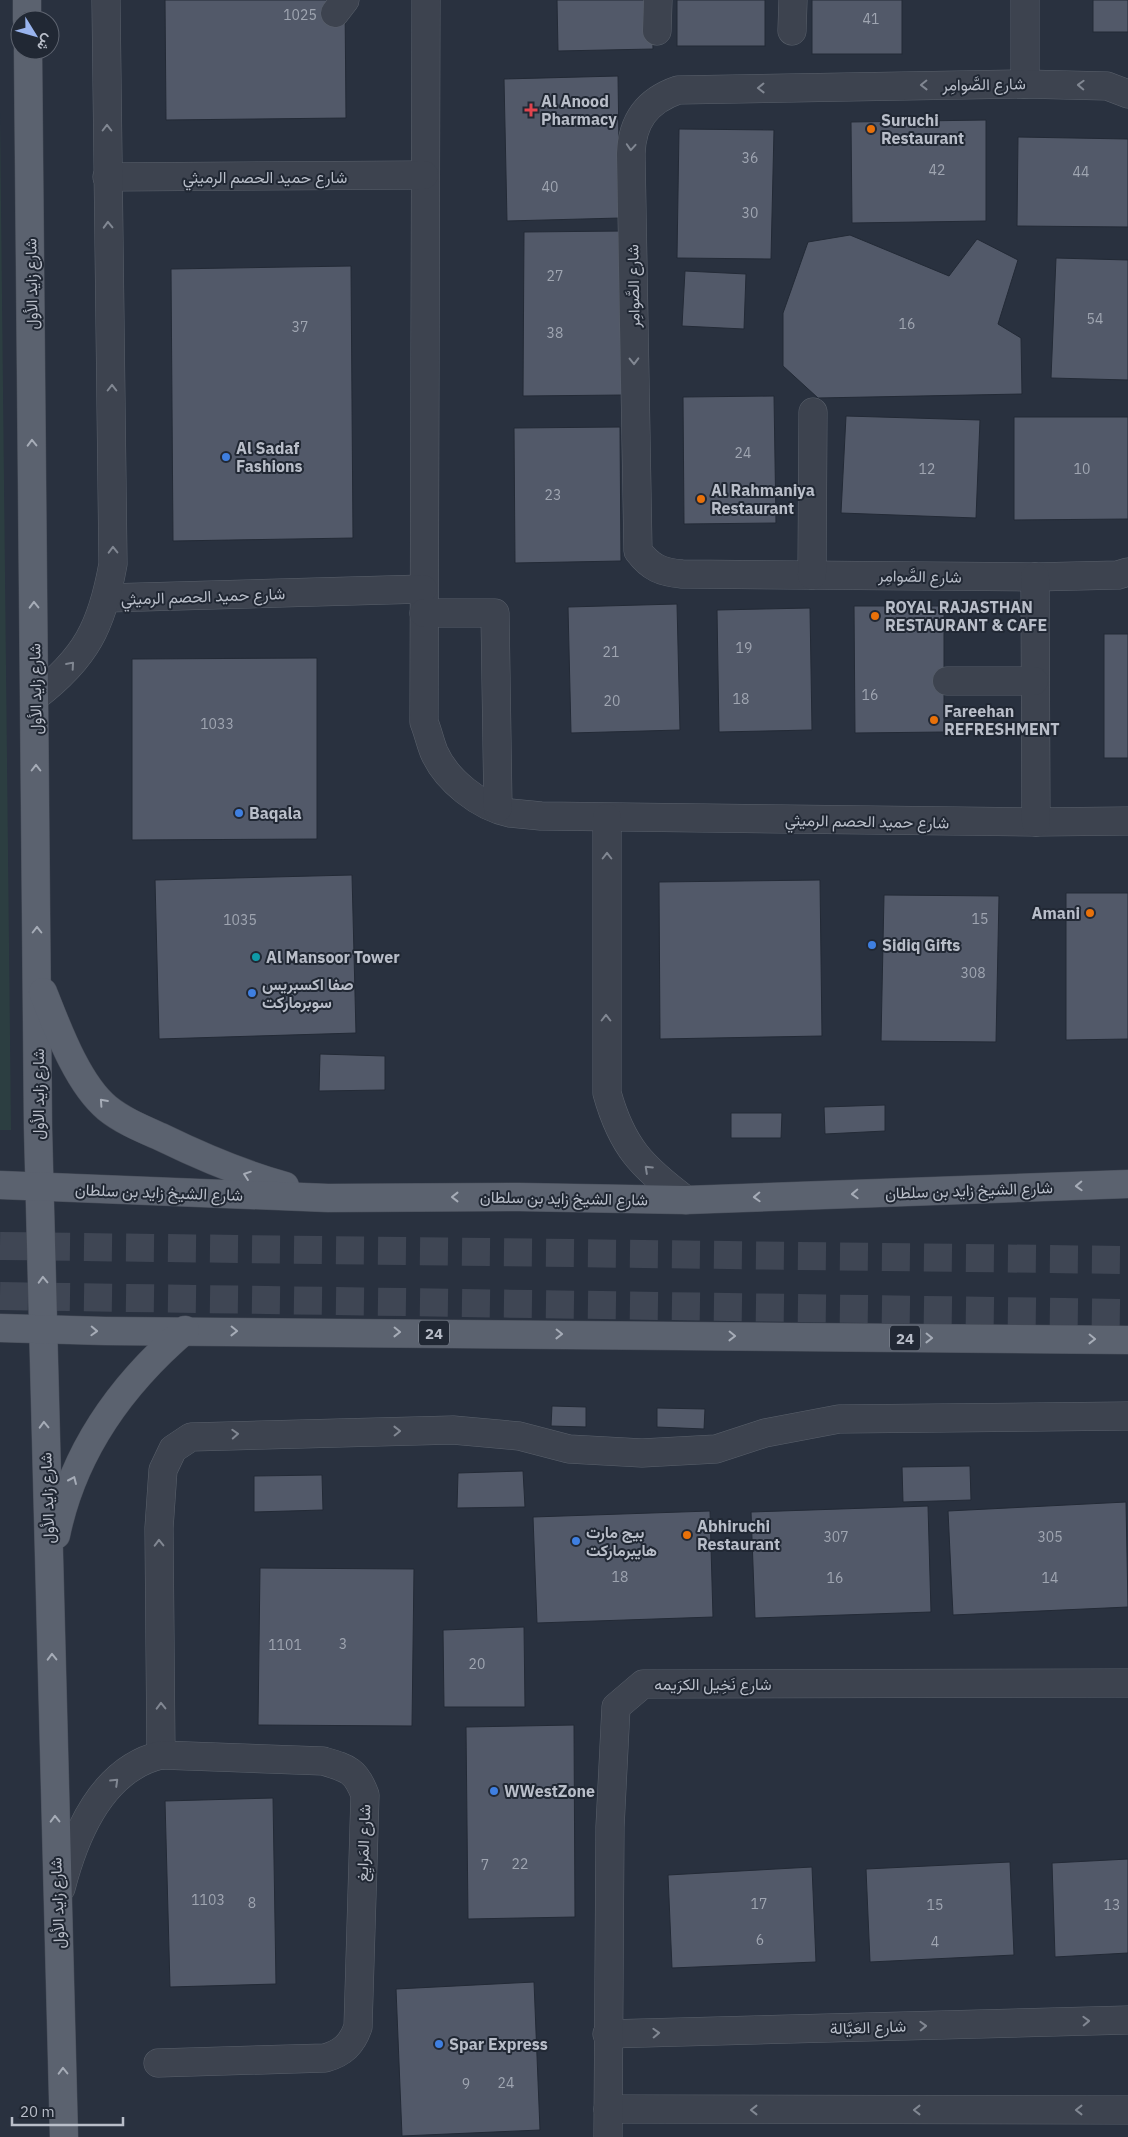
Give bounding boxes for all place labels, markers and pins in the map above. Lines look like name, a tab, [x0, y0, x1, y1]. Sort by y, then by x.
place label: Al Anood Pharmacy	[541, 91, 617, 129]
marker: Al Anood Pharmacy	[525, 104, 537, 116]
place label: Suruchi Restaurant	[881, 110, 964, 148]
marker: Suruchi Restaurant	[865, 123, 877, 135]
place label: Al Sadaf Fashions	[236, 438, 303, 476]
marker: Al Sadaf Fashions	[220, 451, 232, 463]
place label: Al Rahmaniya Restaurant	[711, 480, 815, 518]
marker: Al Rahmaniya Restaurant	[695, 493, 707, 505]
place label: ROYAL RAJASTHAN RESTAURANT & CAFE	[885, 597, 1047, 635]
marker: ROYAL RAJASTHAN RESTAURANT & CAFE	[869, 610, 881, 622]
place label: Fareehan REFRESHMENT	[944, 701, 1060, 739]
marker: Fareehan REFRESHMENT	[928, 714, 940, 726]
place label: Baqala	[249, 803, 302, 823]
marker: Baqala	[233, 807, 245, 819]
place label: Amani	[1032, 903, 1080, 923]
marker: Amani	[1084, 907, 1096, 919]
place label: Sidiq Gifts	[882, 935, 960, 955]
marker: Sidiq Gifts	[866, 939, 878, 951]
place label: Al Mansoor Tower	[266, 947, 400, 967]
marker: Al Mansoor Tower	[250, 951, 262, 963]
place label: صفا اكسبريس سوبرماركت	[262, 974, 354, 1013]
marker: صفا اكسبريس سوبرماركت	[246, 987, 258, 999]
place label: Abhiruchi Restaurant	[697, 1516, 780, 1554]
place label: بيج مارت هايبرماركت	[586, 1522, 657, 1561]
marker: Abhiruchi Restaurant	[681, 1529, 693, 1541]
marker: بيج مارت هايبرماركت	[570, 1535, 582, 1547]
place label: WWestZone	[504, 1781, 595, 1801]
marker: WWestZone	[488, 1785, 500, 1797]
place label: Spar Express	[449, 2034, 548, 2054]
marker: Spar Express	[433, 2038, 445, 2050]

